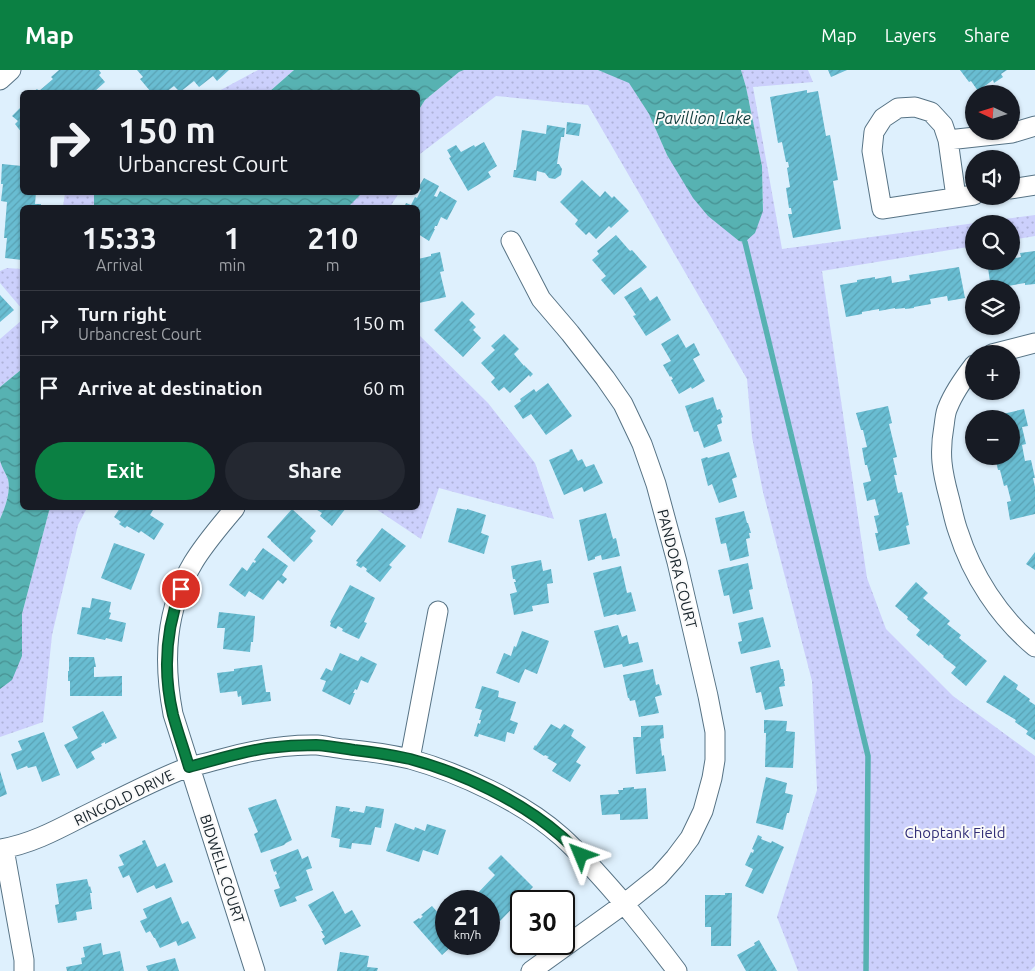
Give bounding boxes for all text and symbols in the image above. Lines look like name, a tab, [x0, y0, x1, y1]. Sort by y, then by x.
text: Map	[25, 22, 74, 49]
text: Map	[821, 25, 857, 45]
text: Layers	[885, 25, 936, 45]
text: Share	[964, 25, 1010, 45]
north arrow	[965, 85, 1020, 140]
map controls	[965, 85, 1020, 465]
water label: Pavillion Lake	[655, 109, 751, 127]
icon: right	[35, 110, 100, 175]
text: 150 m	[118, 110, 216, 150]
button: sound	[965, 150, 1020, 205]
text: Urbancrest Court	[118, 151, 288, 176]
button: search	[965, 215, 1020, 270]
text: 15:33	[82, 221, 157, 255]
text: 1	[224, 221, 241, 255]
text: 210	[307, 221, 358, 255]
text: Arrival	[96, 256, 143, 274]
text: min	[219, 256, 246, 274]
text: m	[326, 256, 340, 274]
button: layers	[965, 280, 1020, 335]
text: Turn right	[78, 303, 166, 325]
icon: right	[35, 309, 63, 337]
text: 150 m	[352, 312, 405, 334]
text: Urbancrest Court	[78, 325, 202, 343]
button: +	[965, 345, 1020, 400]
icon: arrive	[35, 374, 63, 402]
text: Arrive at destination	[78, 377, 263, 399]
text: 60 m	[363, 377, 405, 399]
button: −	[965, 410, 1020, 465]
button: Exit	[35, 442, 215, 500]
button: Share	[225, 442, 405, 500]
street label: PANDORA COURT	[654, 507, 701, 631]
pin	[160, 568, 202, 610]
icon: arrive	[167, 575, 195, 603]
street label: RINGOLD DRIVE	[71, 766, 176, 829]
street label: BIDWELL COURT	[197, 812, 248, 926]
park label: Choptank Field	[905, 824, 1005, 841]
position arrow	[554, 828, 606, 880]
speed limit sign: 30	[510, 890, 575, 955]
text: 21	[453, 902, 482, 930]
text: km/h	[454, 928, 481, 941]

